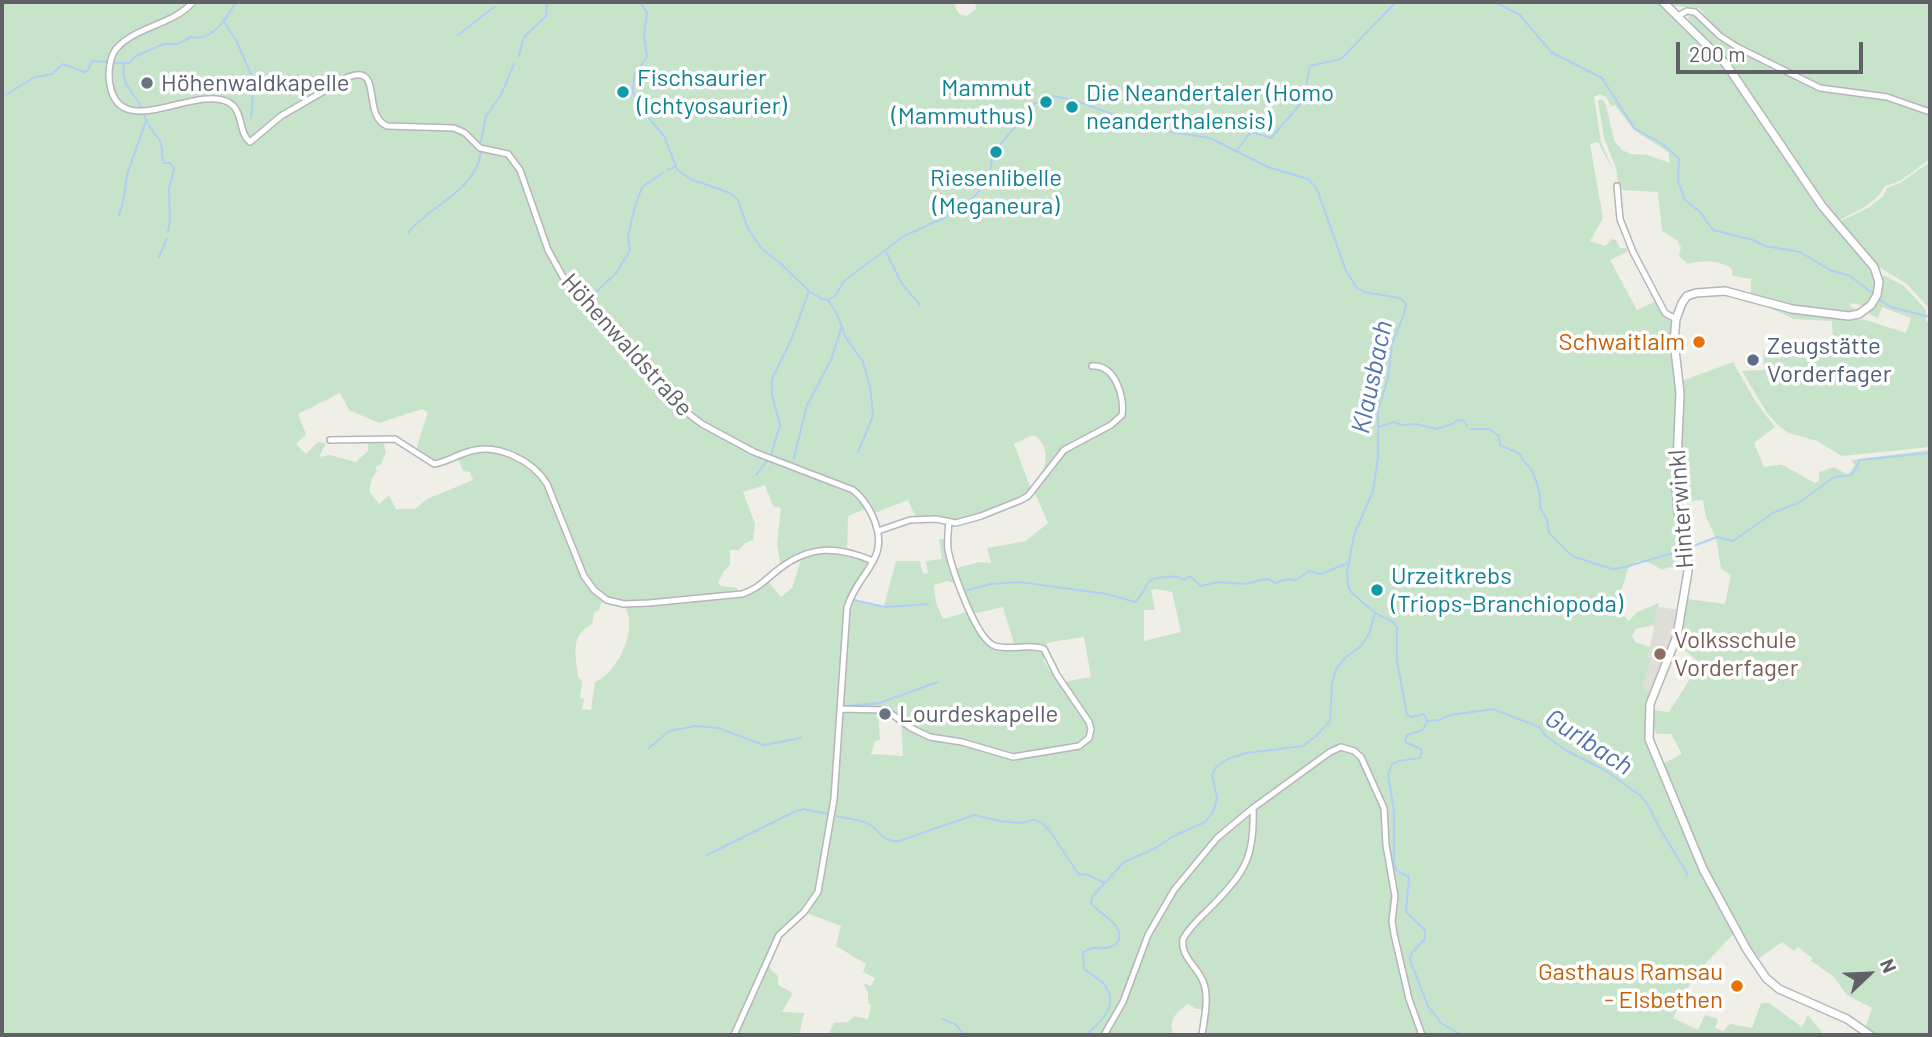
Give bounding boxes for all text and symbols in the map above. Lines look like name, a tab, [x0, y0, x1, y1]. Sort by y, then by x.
scale bar	[1680, 28, 1867, 72]
text: 200 m	[1689, 41, 1746, 66]
place label: Fischsaurier (Ichtyosaurier)	[637, 64, 787, 120]
place label: Höhenwaldkapelle	[161, 69, 350, 97]
place label: Mammut (Mammuthus)	[891, 74, 1032, 130]
marker: Höhenwaldkapelle	[139, 75, 155, 91]
place label: Die Neandertaler (Homo neanderthalensis)	[1086, 79, 1334, 135]
marker: Fischsaurier (Ichtyosaurier)	[615, 84, 631, 100]
marker: Mammut (Mammuthus)	[1038, 94, 1054, 110]
marker: Die Neandertaler (Homo neanderthalensis)	[1064, 99, 1080, 115]
marker: Riesenlibelle (Meganeura)	[988, 144, 1004, 160]
place label: Riesenlibelle (Meganeura)	[930, 164, 1062, 220]
street label: Höhenwaldstraße	[555, 268, 699, 422]
water label: Klausbach	[1345, 318, 1399, 436]
place label: Schwaitlalm	[1558, 328, 1685, 356]
place label: Zeugstätte Vorderfager	[1767, 332, 1891, 388]
marker: Schwaitlalm	[1691, 334, 1707, 350]
marker: Zeugstätte Vorderfager	[1745, 352, 1761, 368]
street label: Hinterwinkl	[1662, 449, 1700, 569]
place label: Urzeitkrebs (Triops-Branchiopoda)	[1391, 562, 1623, 618]
marker: Urzeitkrebs (Triops-Branchiopoda)	[1369, 582, 1385, 598]
place label: Volksschule Vorderfager	[1674, 626, 1798, 682]
marker: Volksschule Vorderfager	[1652, 646, 1668, 662]
place label: Lourdeskapelle	[899, 700, 1058, 728]
water label: Gurlbach	[1539, 702, 1639, 782]
marker: Lourdeskapelle	[877, 706, 893, 722]
north arrow	[1834, 939, 1904, 1009]
text: N	[1876, 955, 1902, 976]
place label: Gasthaus Ramsau - Elsbethen	[1538, 958, 1723, 1014]
marker: Gasthaus Ramsau - Elsbethen	[1729, 978, 1745, 994]

